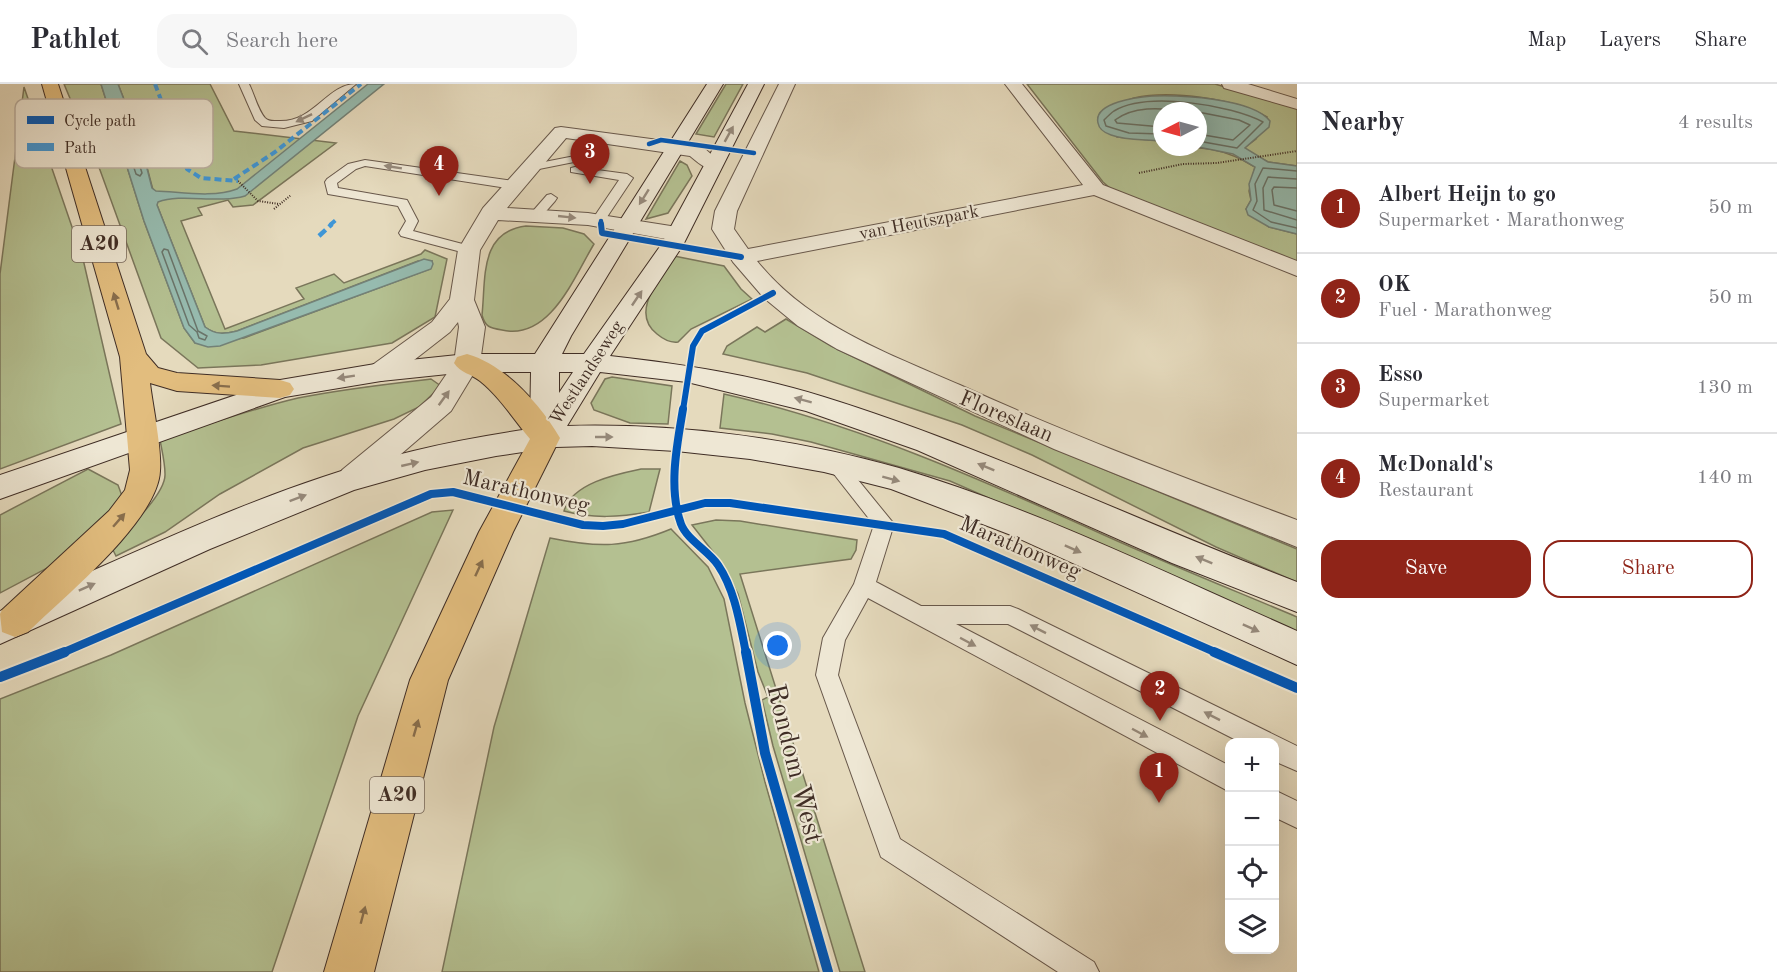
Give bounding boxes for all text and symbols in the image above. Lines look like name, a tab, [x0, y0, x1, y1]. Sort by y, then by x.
search box	[157, 14, 577, 68]
icon: search	[178, 25, 211, 58]
text: Pathlet	[30, 27, 121, 55]
text: Search here	[226, 30, 338, 52]
text: Map	[1527, 30, 1566, 51]
text: Layers	[1599, 30, 1661, 51]
text: Share	[1694, 30, 1747, 51]
legend	[15, 99, 213, 168]
north arrow	[1153, 102, 1207, 156]
text: Nearby	[1321, 110, 1405, 136]
text: 4 results	[1678, 113, 1753, 133]
text: Cycle path	[64, 114, 136, 130]
one-way arrow	[296, 114, 313, 123]
one-way arrow	[724, 125, 734, 142]
pin: 3	[570, 135, 610, 184]
text: Path	[64, 141, 97, 157]
pin: 4	[420, 147, 458, 196]
one-way arrow	[383, 162, 402, 171]
text: Albert Heijn to go	[1378, 184, 1556, 206]
one-way arrow	[638, 189, 649, 205]
text: 1	[1335, 198, 1346, 218]
text: 50 m	[1708, 198, 1753, 218]
street label: van Heutszpark	[858, 203, 980, 243]
text: Supermarket · Marathonweg	[1378, 211, 1624, 231]
one-way arrow	[558, 212, 577, 222]
road number: A20	[72, 226, 126, 262]
text: OK	[1378, 274, 1411, 296]
text: 2	[1335, 288, 1346, 308]
text: 50 m	[1708, 288, 1753, 308]
one-way arrow	[631, 289, 642, 306]
one-way arrow	[111, 292, 120, 310]
text: Fuel · Marathonweg	[1378, 301, 1551, 321]
street label: Westlandseweg	[547, 318, 627, 428]
text: Esso	[1378, 364, 1423, 386]
one-way arrow	[337, 373, 356, 382]
text: 3	[1335, 378, 1346, 398]
text: 130 m	[1697, 378, 1753, 398]
one-way arrow	[212, 382, 231, 391]
street label: Floreslaan	[956, 387, 1056, 447]
one-way arrow	[438, 391, 450, 407]
text: Supermarket	[1378, 391, 1489, 411]
one-way arrow	[793, 395, 812, 405]
one-way arrow	[594, 432, 613, 442]
text: McDonald's	[1378, 454, 1493, 476]
one-way arrow	[401, 459, 419, 469]
one-way arrow	[976, 462, 994, 472]
street label: Marathonweg	[460, 467, 592, 517]
text: 4	[1335, 468, 1346, 488]
text: 140 m	[1697, 468, 1753, 488]
one-way arrow	[882, 475, 900, 485]
text: Restaurant	[1378, 481, 1474, 501]
one-way arrow	[289, 493, 307, 503]
one-way arrow	[113, 512, 126, 528]
street label: Marathonweg	[956, 513, 1084, 584]
button: Save	[1321, 540, 1531, 598]
button: Share	[1543, 540, 1753, 598]
one-way arrow	[1064, 544, 1082, 554]
one-way arrow	[1194, 555, 1212, 565]
one-way arrow	[475, 559, 484, 576]
one-way arrow	[79, 583, 96, 592]
one-way arrow	[1243, 623, 1261, 633]
one-way arrow	[1029, 624, 1046, 633]
your location	[763, 631, 792, 660]
one-way arrow	[959, 637, 976, 647]
pin: 2	[1140, 672, 1180, 721]
street label: Rondom West	[761, 681, 827, 847]
one-way arrow	[1203, 712, 1221, 722]
one-way arrow	[412, 718, 421, 736]
one-way arrow	[1132, 728, 1149, 738]
map controls	[1225, 738, 1279, 954]
button: +	[1225, 738, 1279, 792]
pin: 1	[1140, 754, 1178, 803]
road number: A20	[370, 777, 424, 813]
button: −	[1225, 792, 1279, 846]
button: locate	[1225, 846, 1279, 900]
button: layers	[1225, 900, 1279, 954]
one-way arrow	[358, 906, 368, 924]

